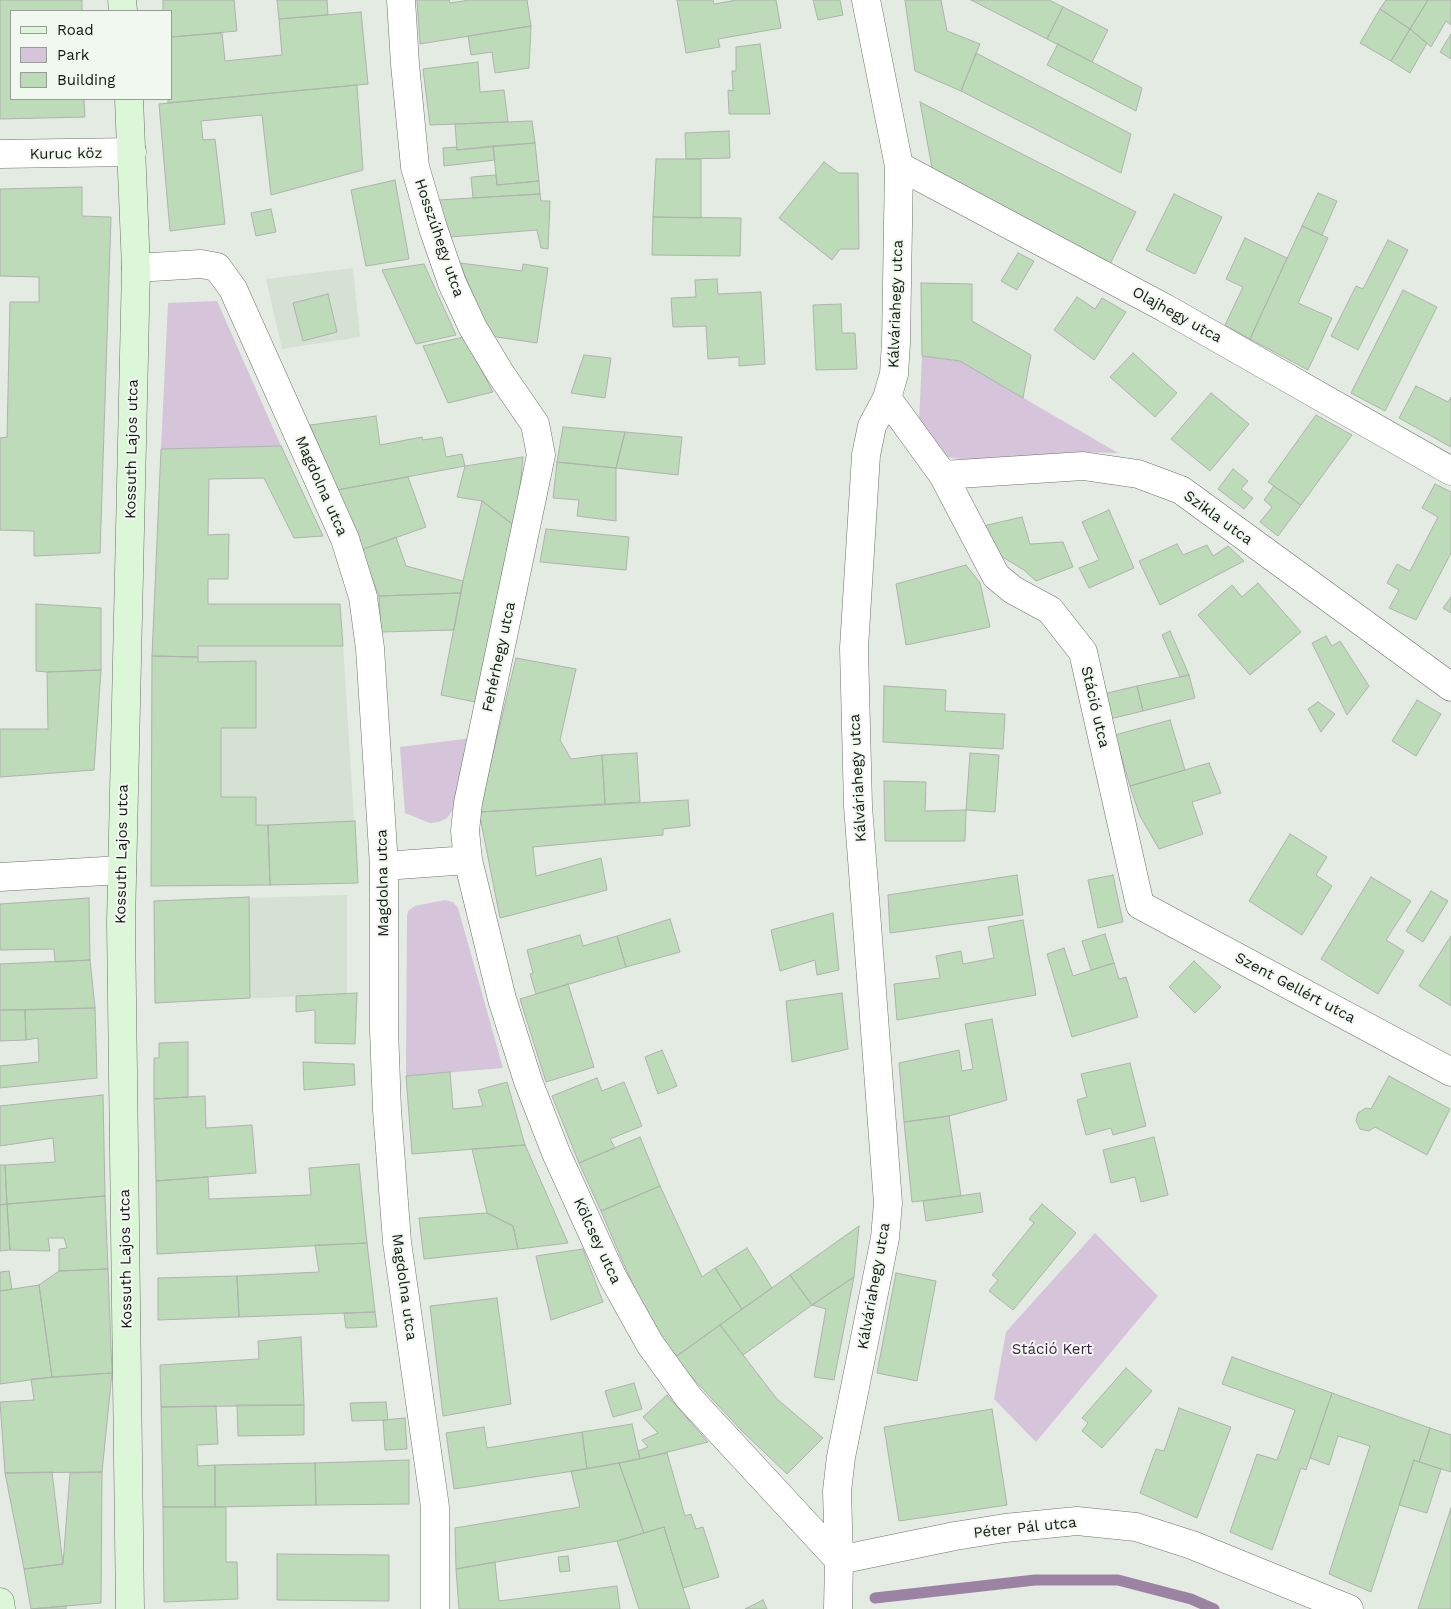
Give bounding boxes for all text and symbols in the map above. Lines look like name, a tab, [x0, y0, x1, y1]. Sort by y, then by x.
legend	[10, 10, 172, 100]
text: Road	[57, 21, 94, 39]
text: Park	[57, 46, 89, 64]
text: Building	[57, 71, 115, 89]
street label: Kuruc köz	[29, 144, 103, 164]
street label: Hosszúhegy utca	[410, 176, 468, 300]
street label: Kálváriahegy utca	[885, 240, 907, 368]
street label: Olajhegy utca	[1129, 283, 1225, 347]
street label: Kossuth Lajos utca	[122, 379, 142, 519]
street label: Magdolna utca	[291, 433, 351, 539]
street label: Szikla utca	[1180, 487, 1256, 549]
street label: Fehérhegy utca	[479, 600, 519, 714]
street label: Stáció utca	[1077, 664, 1113, 750]
street label: Kálváriahegy utca	[846, 713, 870, 843]
street label: Kossuth Lajos utca	[112, 784, 132, 924]
street label: Magdolna utca	[373, 829, 393, 937]
street label: Szent Gellért utca	[1232, 949, 1358, 1027]
street label: Kossuth Lajos utca	[116, 1189, 136, 1329]
street label: Kölcsey utca	[569, 1195, 625, 1287]
street label: Kálváriahegy utca	[854, 1221, 894, 1351]
street label: Magdolna utca	[388, 1233, 420, 1341]
park label: Stáció Kert	[1012, 1341, 1092, 1359]
street label: Péter Pál utca	[973, 1514, 1077, 1542]

